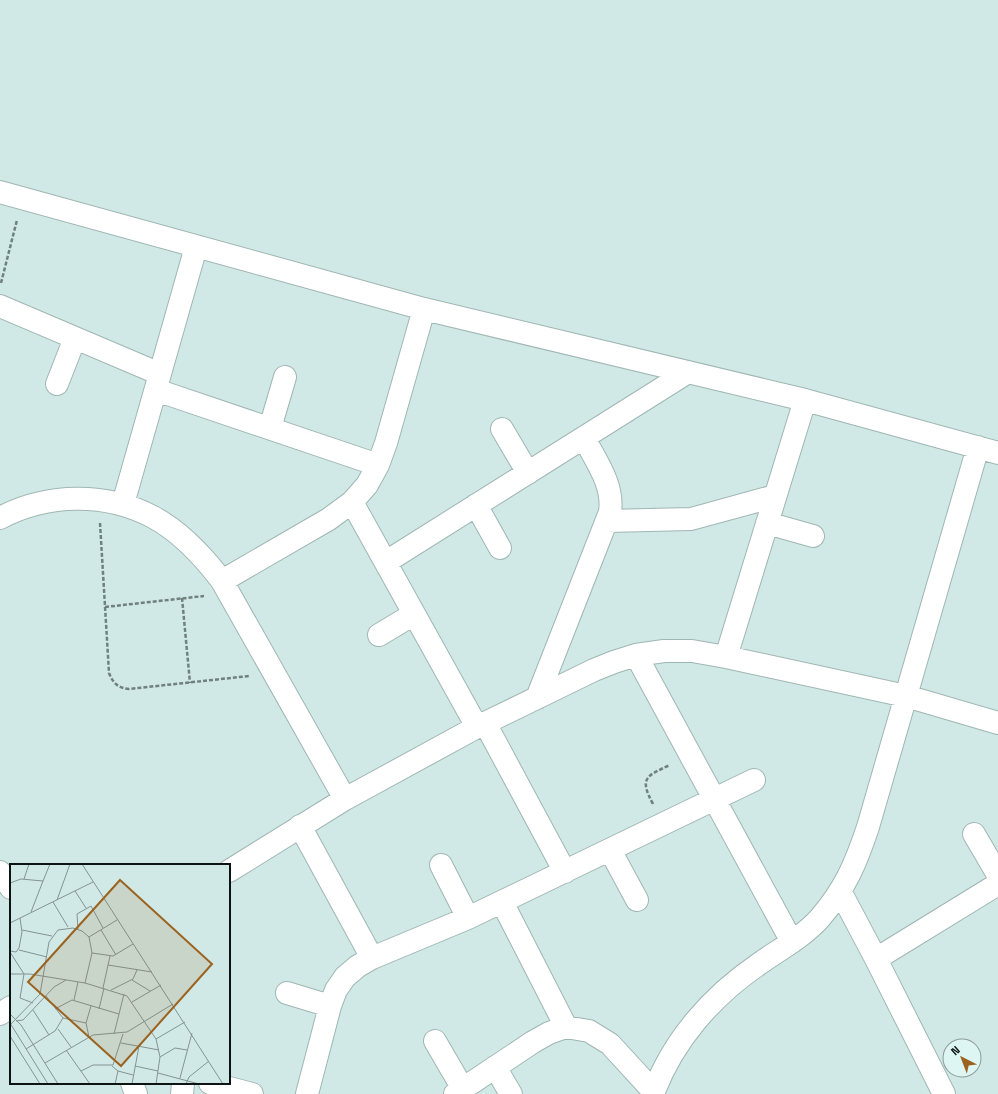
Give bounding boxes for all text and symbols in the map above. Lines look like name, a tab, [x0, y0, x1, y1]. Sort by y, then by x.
inset map	[10, 864, 230, 1084]
north arrow	[942, 1038, 982, 1078]
text: N	[948, 1043, 963, 1058]

